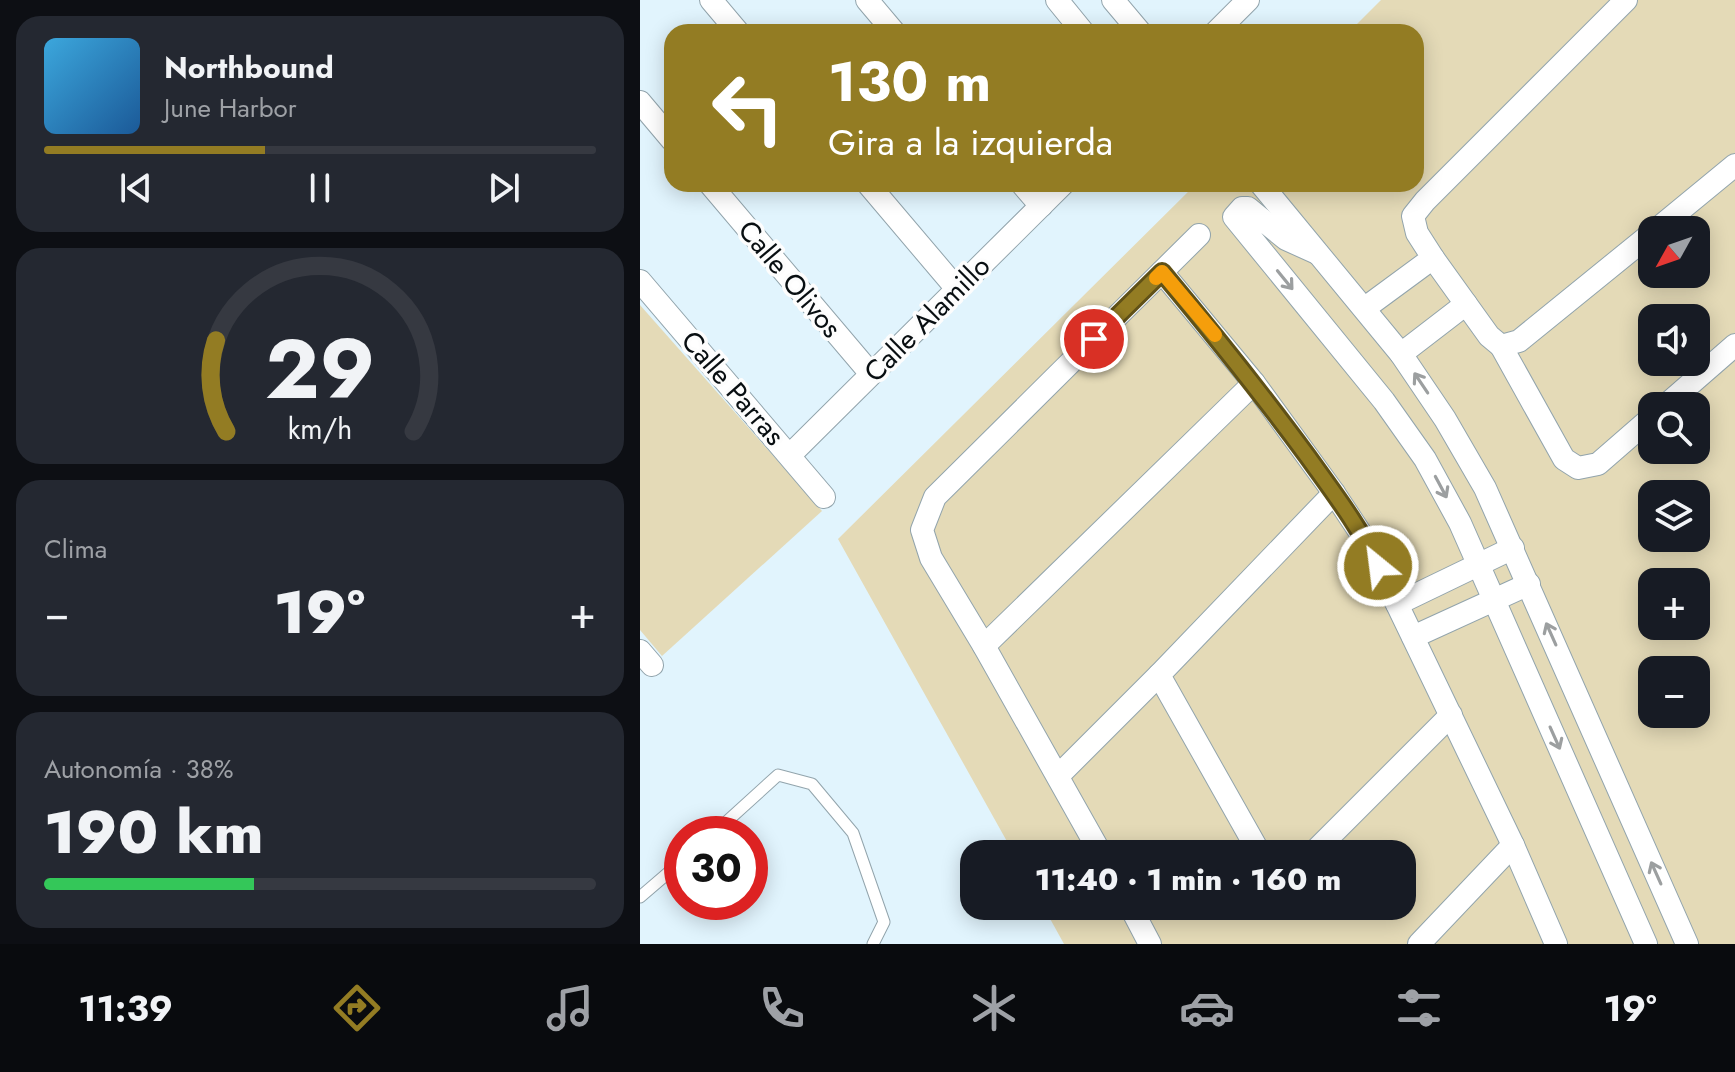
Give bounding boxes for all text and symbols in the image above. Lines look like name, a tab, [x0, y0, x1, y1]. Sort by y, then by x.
text: 130 m	[828, 41, 991, 122]
text: Northbound	[164, 46, 334, 89]
icon: left	[696, 56, 800, 160]
text: June Harbor	[164, 89, 297, 127]
text: Gira a la izquierda	[828, 116, 1113, 168]
icon: previous	[114, 166, 158, 210]
icon: pause	[298, 166, 342, 210]
icon: next	[482, 166, 526, 210]
street label: Calle Olivos	[728, 211, 852, 347]
north arrow	[1638, 216, 1710, 288]
map controls	[1638, 216, 1710, 728]
street label: Calle Alamillo	[855, 247, 999, 391]
one-way arrow	[1276, 269, 1293, 290]
button: sound	[1638, 304, 1710, 376]
pin	[1060, 305, 1128, 373]
text: 29	[265, 309, 375, 429]
icon: arrive	[1072, 317, 1116, 361]
street label: Calle Parras	[672, 322, 794, 454]
one-way arrow	[1412, 372, 1429, 394]
button: search	[1638, 392, 1710, 464]
text: km/h	[288, 408, 352, 450]
one-way arrow	[1433, 475, 1449, 499]
button: layers	[1638, 480, 1710, 552]
position arrow	[1336, 524, 1420, 608]
text: Clima	[44, 530, 107, 568]
button: +	[1638, 568, 1710, 640]
text: 19°	[274, 569, 365, 656]
text: −	[44, 581, 70, 645]
text: +	[569, 581, 596, 645]
one-way arrow	[1543, 623, 1558, 647]
button: −	[1638, 656, 1710, 728]
one-way arrow	[1548, 726, 1563, 750]
text: Autonomía · 38%	[44, 750, 233, 788]
text: 190 km	[44, 789, 263, 876]
speed limit sign: 30	[664, 816, 768, 920]
text: 11:40 · 1 min · 160 m	[1035, 858, 1341, 901]
one-way arrow	[1647, 861, 1662, 885]
icon: directions	[329, 980, 385, 1036]
icon: music	[542, 980, 598, 1036]
icon: phone	[754, 980, 810, 1036]
icon: climate	[966, 980, 1022, 1036]
icon: car	[1179, 980, 1235, 1036]
icon: filters	[1391, 980, 1447, 1036]
text: 11:39	[78, 982, 173, 1034]
text: 19°	[1604, 982, 1657, 1034]

